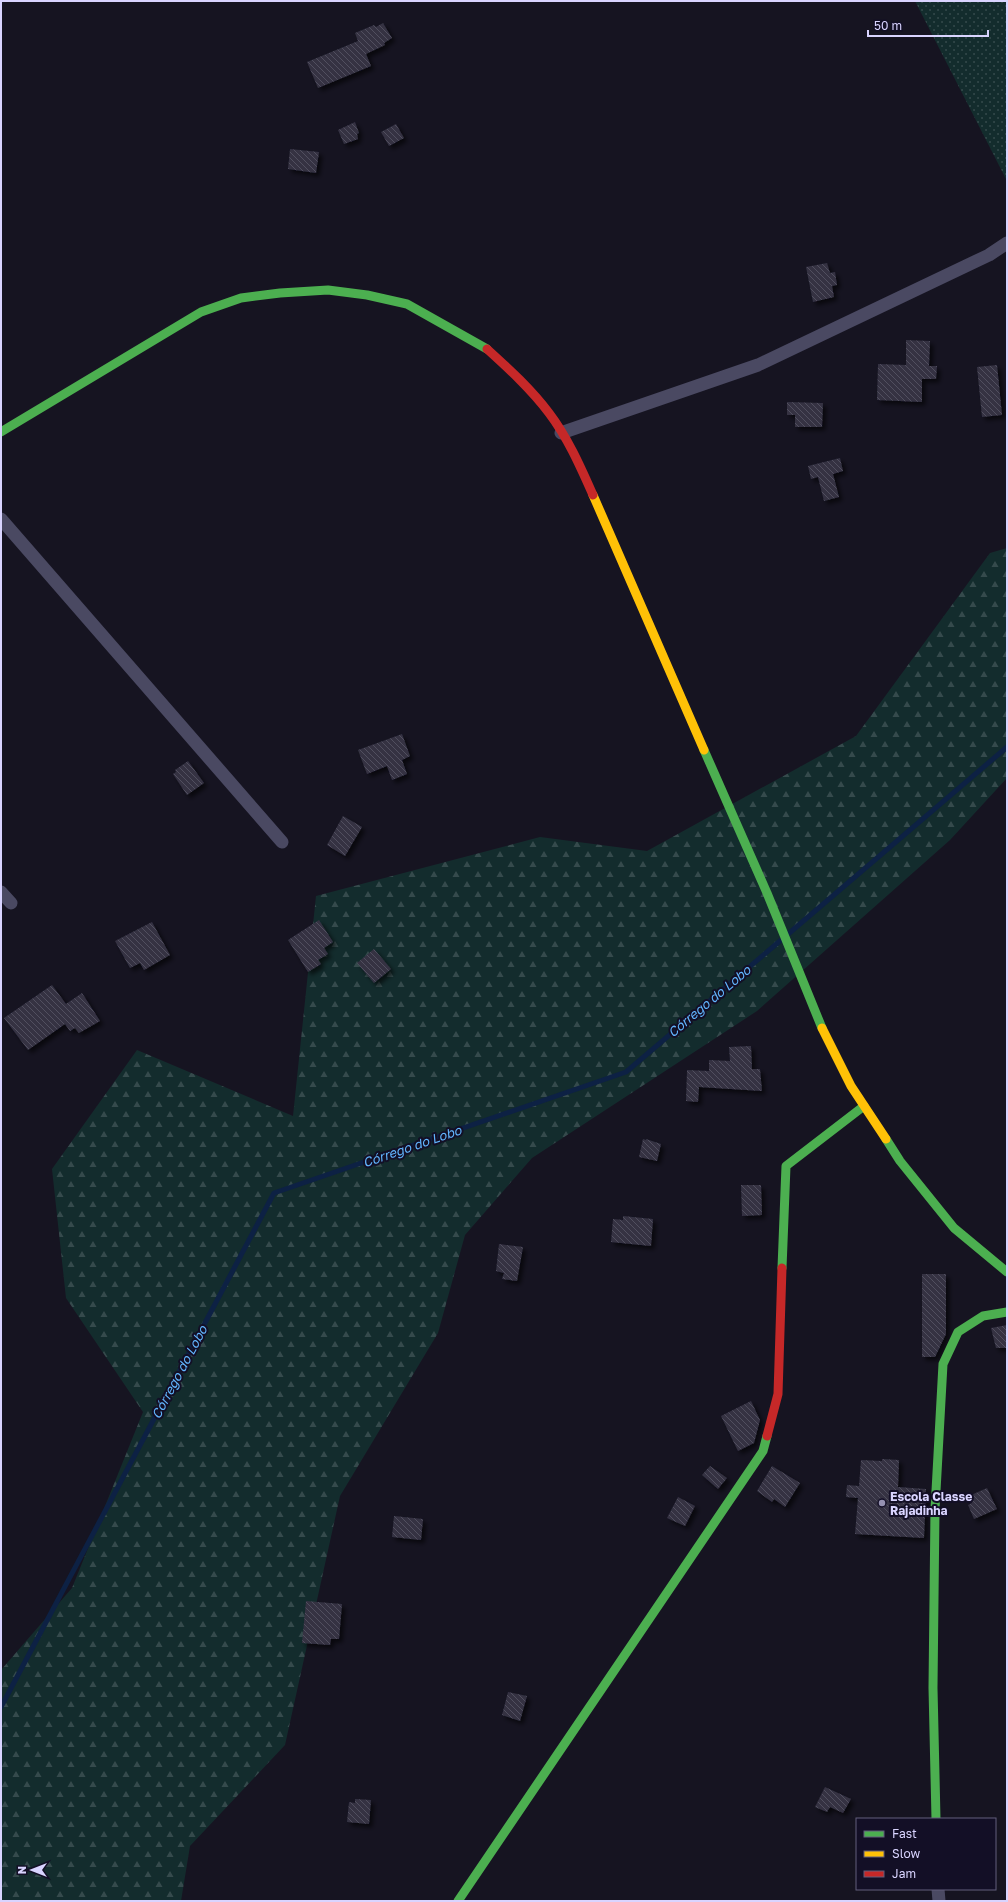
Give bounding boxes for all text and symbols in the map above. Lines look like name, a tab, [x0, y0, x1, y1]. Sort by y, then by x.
scale bar	[868, 12, 988, 38]
text: 50 m	[874, 18, 902, 33]
water label: Córrego do Lobo	[664, 961, 755, 1040]
water label: Córrego do Lobo	[361, 1121, 465, 1170]
water label: Córrego do Lobo	[148, 1322, 211, 1421]
place label: Escola Classe Rajadinha	[890, 1489, 972, 1518]
marker: Escola Classe Rajadinha	[877, 1498, 887, 1508]
legend	[856, 1818, 996, 1890]
text: Fast	[892, 1826, 917, 1841]
text: Slow	[892, 1846, 920, 1861]
north arrow	[12, 1850, 52, 1890]
text: N	[15, 1866, 28, 1874]
text: Jam	[892, 1866, 916, 1881]

